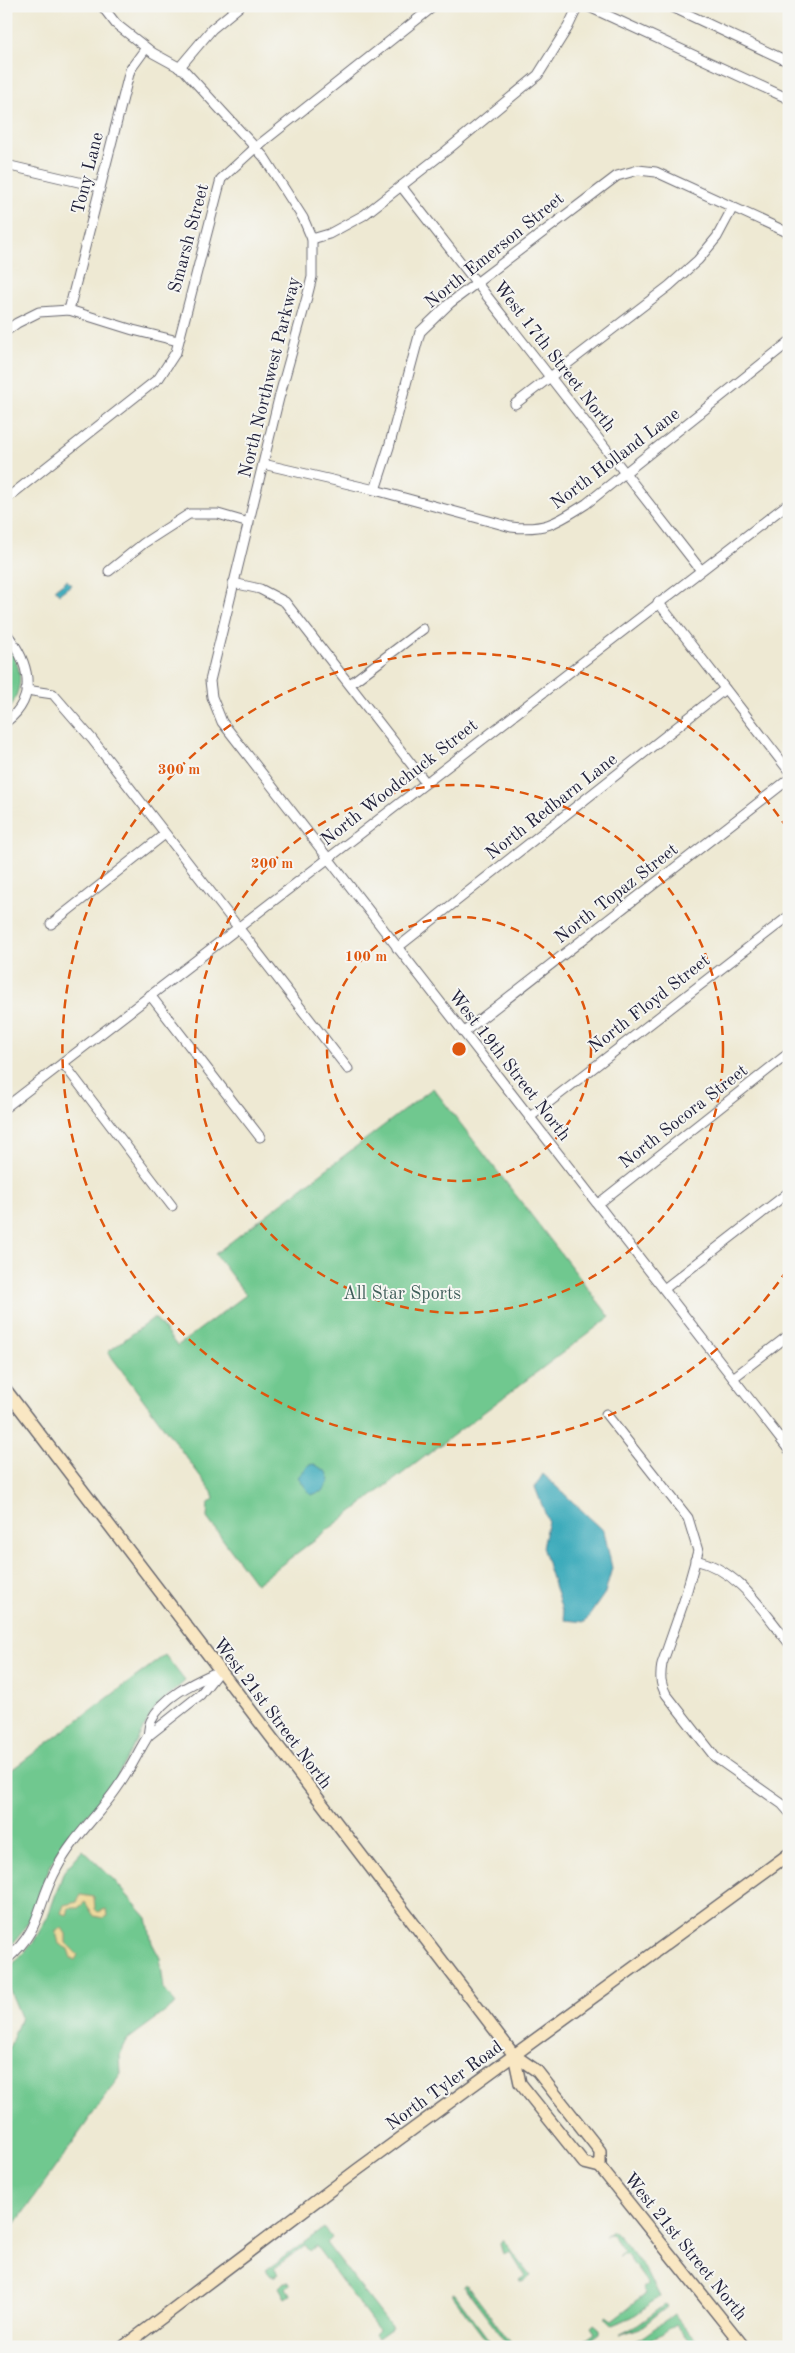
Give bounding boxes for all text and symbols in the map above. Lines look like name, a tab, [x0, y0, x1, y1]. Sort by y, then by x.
street label: Tony Lane	[69, 130, 107, 216]
street label: Smarsh Street	[166, 182, 212, 295]
street label: North Emerson Street	[422, 189, 567, 312]
street label: North Northwest Parkway	[236, 274, 304, 480]
street label: West 17th Street North	[490, 278, 619, 436]
street label: North Holland Lane	[548, 405, 683, 513]
street label: North Woodchuck Street	[318, 716, 481, 849]
street label: North Redbarn Lane	[483, 750, 621, 863]
text: 300 m	[158, 763, 200, 778]
street label: North Topaz Street	[552, 840, 682, 947]
text: 200 m	[251, 857, 293, 872]
text: 100 m	[345, 950, 387, 965]
street label: North Floyd Street	[586, 951, 714, 1056]
street label: West 19th Street North	[445, 987, 574, 1145]
centre of rings	[450, 1040, 468, 1058]
street label: North Socora Street	[616, 1061, 751, 1172]
park label: All Star Sports	[343, 1285, 461, 1303]
street label: West 21st Street North	[210, 1635, 335, 1793]
street label: North Tyler Road	[383, 2038, 506, 2134]
street label: West 21st Street North	[620, 2169, 750, 2324]

